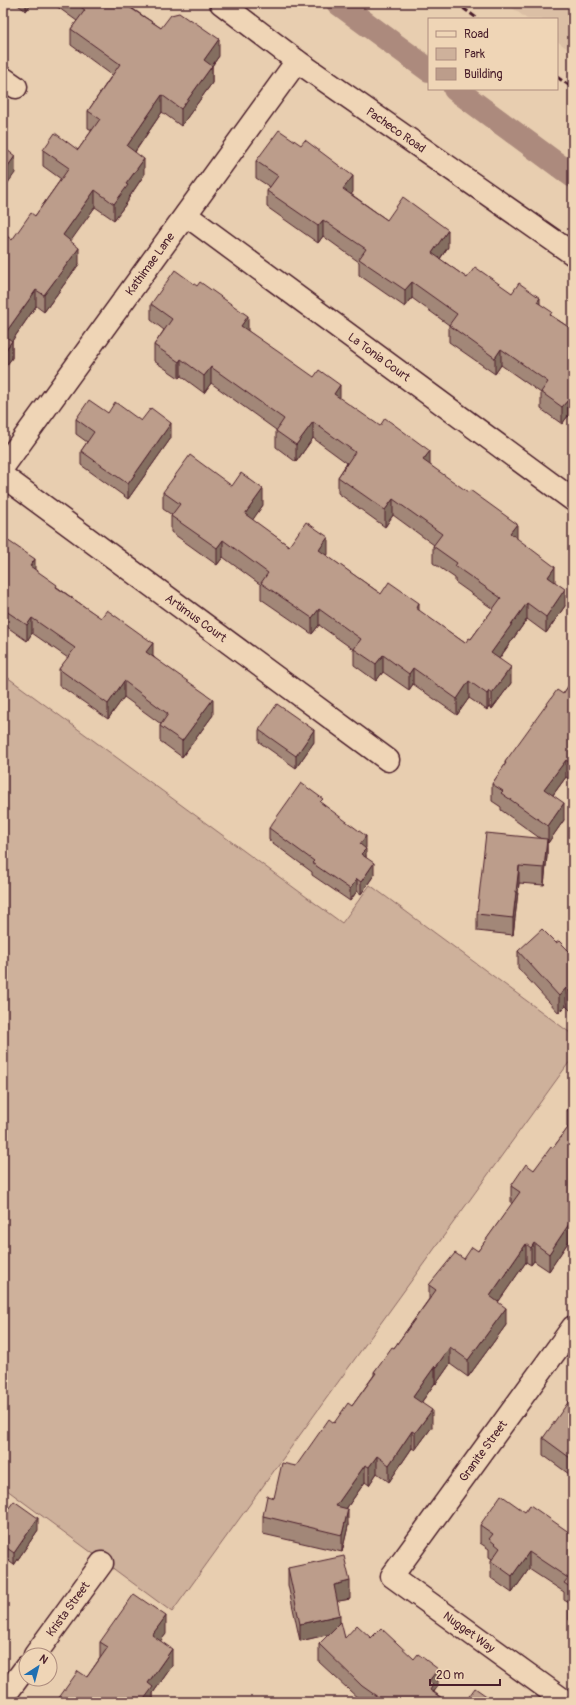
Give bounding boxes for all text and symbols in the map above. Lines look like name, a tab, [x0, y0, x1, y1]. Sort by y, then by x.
legend	[428, 18, 558, 90]
text: Road	[464, 27, 489, 42]
text: Park	[464, 47, 485, 62]
text: Building	[464, 67, 503, 82]
street label: Pacheco Road	[363, 104, 429, 157]
street label: Kathimae Lane	[122, 230, 178, 299]
street label: La Tonia Court	[345, 330, 413, 385]
street label: Artimus Court	[162, 591, 230, 646]
street label: Granite Street	[456, 1418, 511, 1485]
street label: Krista Street	[43, 1579, 94, 1640]
street label: Nugget Way	[440, 1609, 498, 1656]
north arrow	[18, 1647, 58, 1687]
text: N	[37, 1652, 51, 1667]
scale bar	[430, 1661, 500, 1687]
text: 20 m	[436, 1668, 465, 1683]

